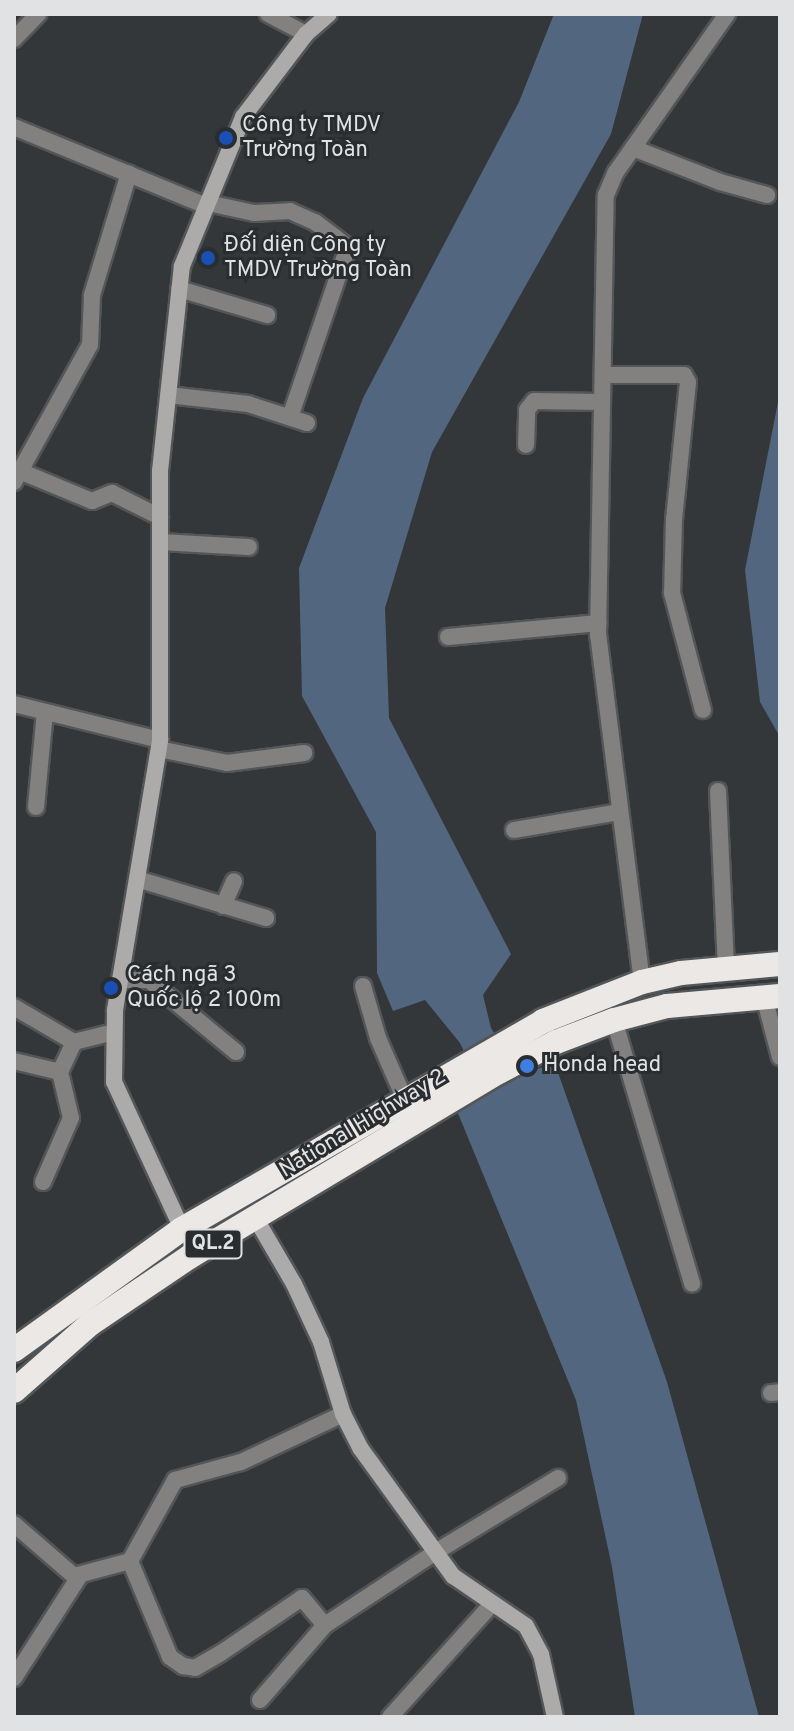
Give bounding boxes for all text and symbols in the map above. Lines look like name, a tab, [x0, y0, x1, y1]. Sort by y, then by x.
place label: Công ty TMDV Trường Toàn	[242, 112, 382, 164]
marker: Công ty TMDV Trường Toàn	[217, 129, 235, 147]
place label: Đối diện Công ty TMDV Trường Toàn	[224, 232, 415, 284]
marker: Đối diện Công ty TMDV Trường Toàn	[199, 249, 217, 267]
place label: Cách ngã 3 Quốc lộ 2 100m	[127, 962, 281, 1014]
marker: Cách ngã 3 Quốc lộ 2 100m	[102, 979, 120, 997]
place label: Honda head	[543, 1053, 661, 1079]
marker: Honda head	[518, 1057, 536, 1075]
street label: National Highway 2	[275, 1064, 451, 1184]
road number: QL.2	[183, 1228, 243, 1260]

